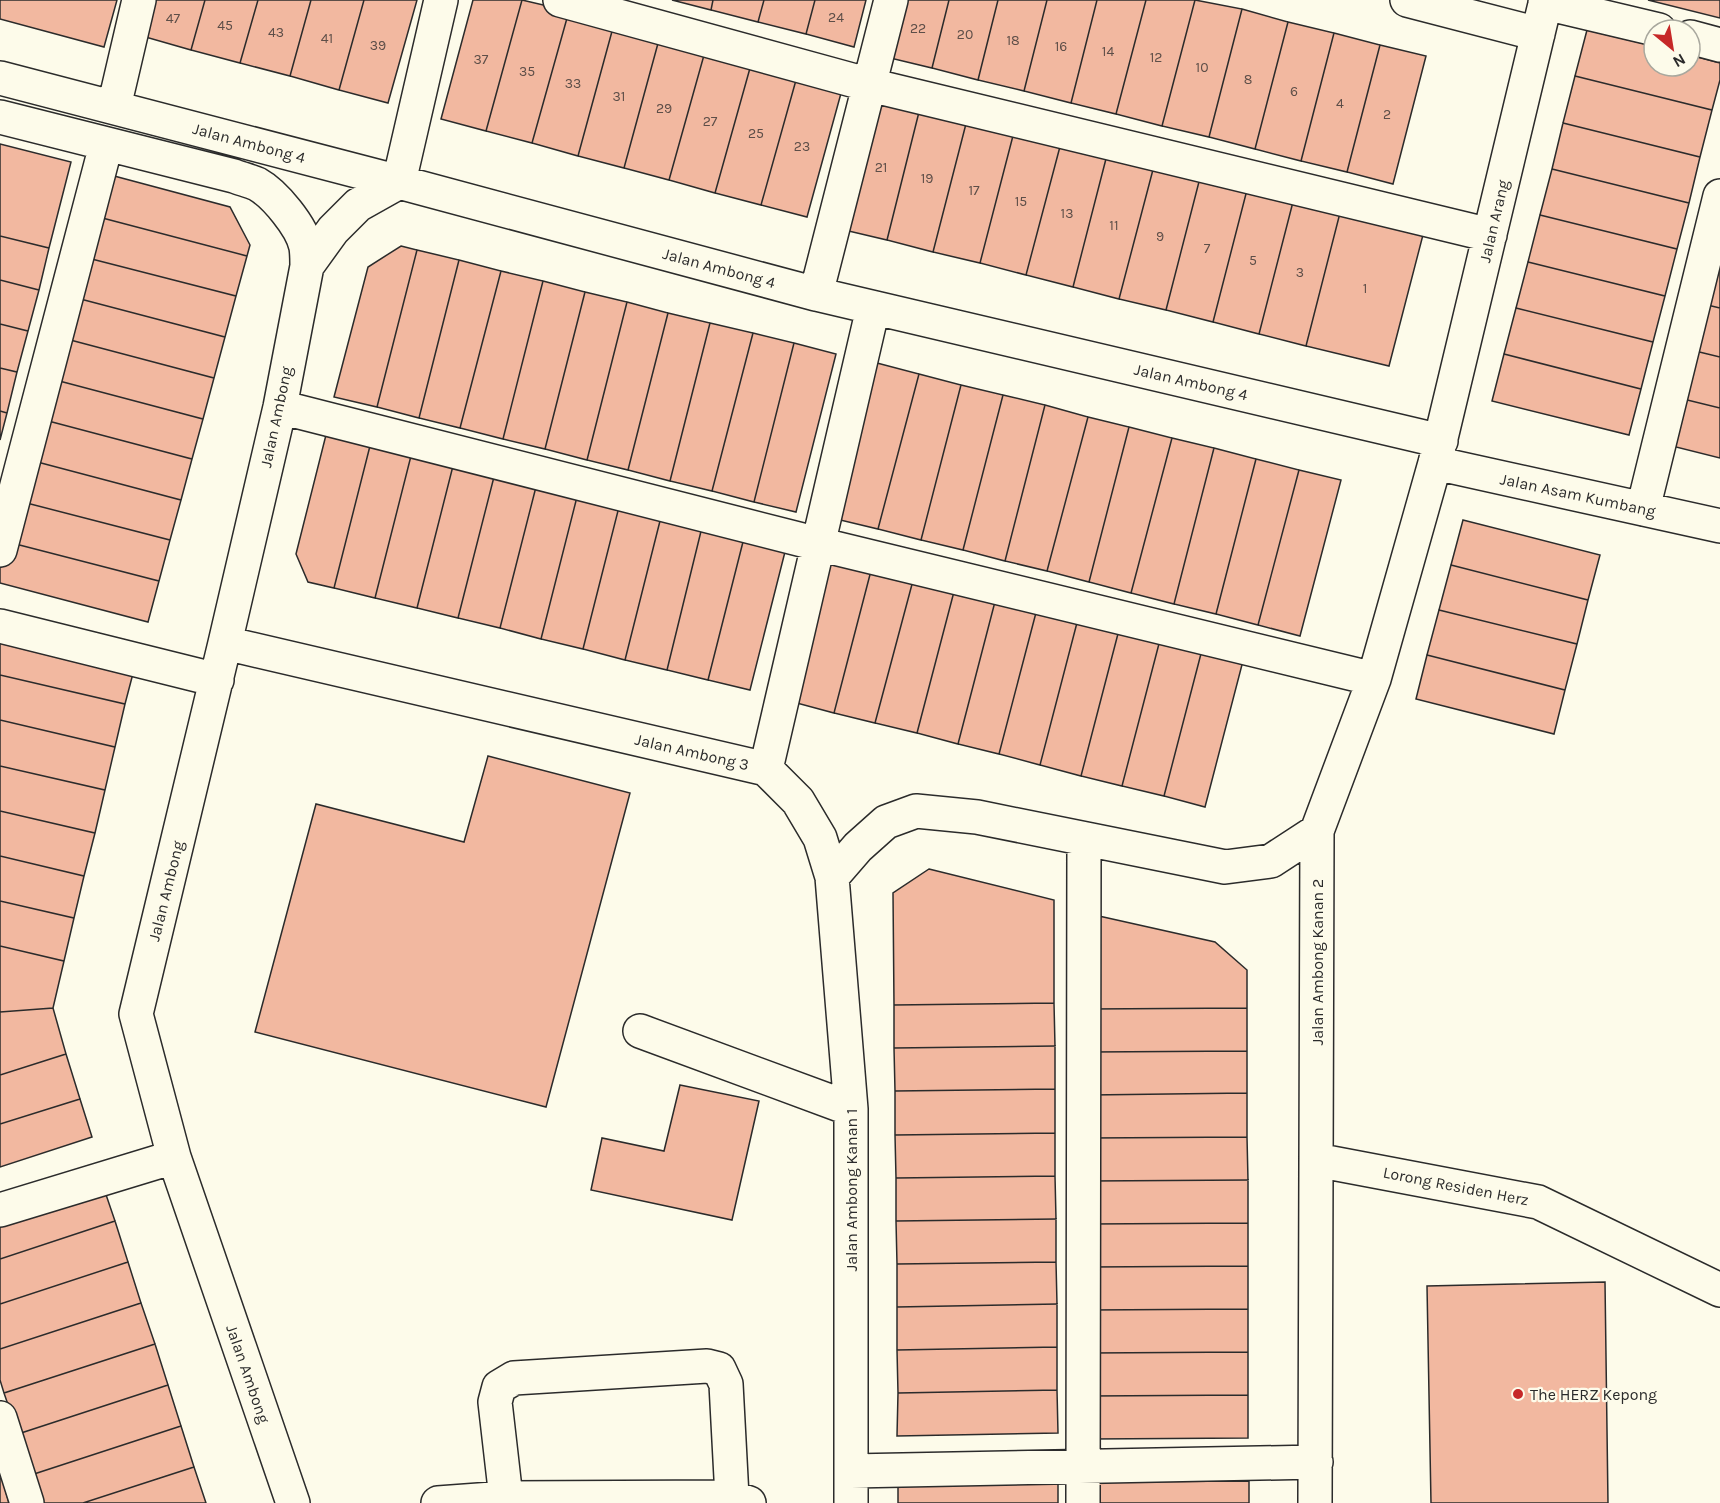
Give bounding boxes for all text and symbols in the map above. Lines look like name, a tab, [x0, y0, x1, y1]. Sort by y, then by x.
house number: 24	[828, 9, 844, 26]
house number: 47	[166, 10, 181, 27]
house number: 45	[217, 17, 233, 34]
north arrow	[1642, 18, 1702, 78]
house number: 22	[910, 20, 926, 37]
house number: 43	[268, 24, 284, 41]
house number: 20	[957, 26, 973, 43]
house number: 41	[321, 30, 333, 47]
house number: 18	[1006, 32, 1020, 49]
house number: 39	[370, 37, 386, 54]
house number: 16	[1055, 38, 1067, 55]
house number: 14	[1102, 43, 1114, 60]
house number: 12	[1150, 49, 1162, 66]
text: N	[1670, 49, 1689, 72]
house number: 37	[474, 51, 489, 68]
house number: 10	[1196, 59, 1208, 76]
house number: 35	[519, 63, 535, 80]
house number: 8	[1244, 71, 1252, 88]
house number: 33	[565, 75, 581, 92]
house number: 6	[1290, 83, 1298, 100]
house number: 31	[613, 88, 625, 105]
house number: 4	[1336, 95, 1344, 112]
house number: 29	[656, 100, 672, 117]
house number: 2	[1383, 106, 1391, 123]
house number: 27	[703, 113, 718, 130]
street label: Jalan Ambong 4	[191, 119, 307, 167]
house number: 25	[748, 125, 764, 142]
house number: 23	[794, 138, 810, 155]
house number: 21	[875, 159, 887, 176]
house number: 19	[921, 170, 933, 187]
street label: Jalan Arang	[1475, 178, 1513, 264]
house number: 17	[968, 182, 980, 199]
house number: 15	[1015, 193, 1027, 210]
house number: 13	[1061, 205, 1073, 222]
house number: 11	[1109, 217, 1119, 234]
house number: 9	[1156, 228, 1164, 245]
house number: 7	[1204, 240, 1211, 257]
street label: Jalan Ambong 4	[661, 244, 777, 292]
house number: 5	[1249, 252, 1257, 269]
house number: 3	[1296, 264, 1304, 281]
house number: 1	[1363, 280, 1367, 297]
street label: Jalan Ambong 4	[1132, 360, 1250, 404]
street label: Jalan Ambong	[256, 365, 296, 469]
street label: Jalan Asam Kumbang	[1498, 469, 1658, 521]
street label: Jalan Ambong 3	[633, 730, 751, 774]
street label: Jalan Ambong	[144, 839, 188, 943]
street label: Jalan Ambong Kanan 2	[1308, 879, 1327, 1045]
street label: Jalan Ambong Kanan 1	[842, 1109, 861, 1271]
street label: Lorong Residen Herz	[1382, 1163, 1530, 1209]
street label: Jalan Ambong	[222, 1322, 274, 1426]
place label: The HERZ Kepong	[1530, 1385, 1657, 1404]
marker: The HERZ Kepong	[1511, 1387, 1525, 1401]

